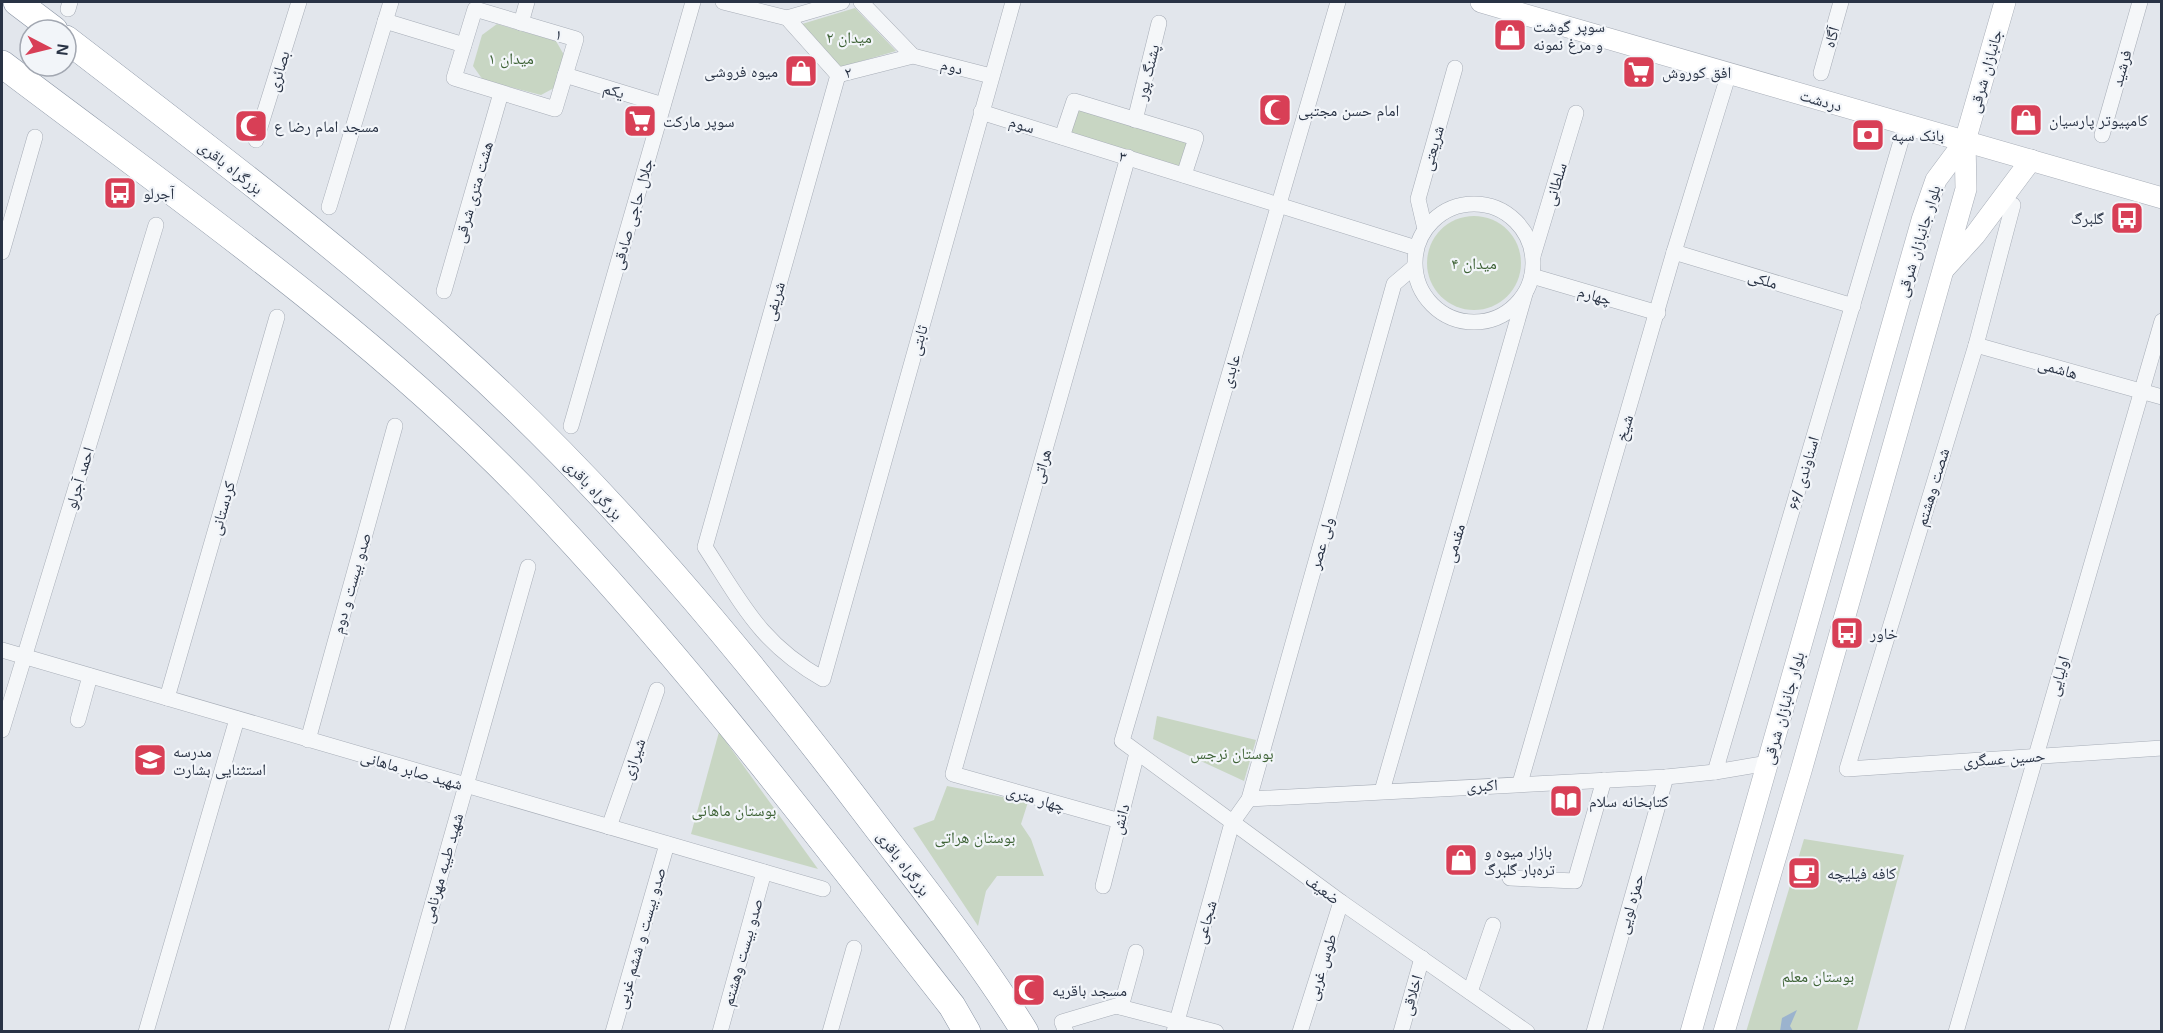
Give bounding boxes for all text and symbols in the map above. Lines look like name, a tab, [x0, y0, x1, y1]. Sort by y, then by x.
shop icon: سوپر گوشت و مرغ نمونه	[1492, 17, 1528, 53]
north arrow	[18, 18, 78, 78]
place label: سوپر گوشت و مرغ نمونه	[1533, 18, 1605, 55]
street label: آگاه	[1820, 24, 1843, 50]
street label: ۱	[553, 25, 565, 44]
street label: جانبازان شرقی	[1965, 28, 2007, 115]
park label: میدان ۲	[826, 29, 872, 48]
street label: پشنگ پور	[1132, 42, 1164, 103]
text: N	[53, 43, 72, 57]
street label: فرشید	[2108, 48, 2136, 89]
street label: بصائری	[264, 49, 295, 94]
park label: میدان ۱	[488, 50, 534, 69]
shop icon: میوه فروشی	[783, 53, 819, 89]
supermarket icon: افق کوروش	[1621, 54, 1657, 90]
street label: دوم	[939, 55, 965, 79]
place label: میوه فروشی	[704, 63, 778, 82]
street label: ۲	[843, 63, 853, 81]
place label: افق کوروش	[1662, 64, 1731, 83]
street label: یکم	[601, 79, 627, 104]
street label: دردشت	[1798, 86, 1844, 116]
mosque icon: امام حسن مجتبی	[1257, 92, 1293, 128]
place label: امام حسن مجتبی	[1298, 102, 1399, 121]
shop icon: کامپیوتر پارسیان	[2008, 102, 2044, 138]
supermarket icon: سوپر مارکت	[622, 103, 658, 139]
mosque icon: مسجد امام رضا ع	[233, 108, 269, 144]
place label: کامپیوتر پارسیان	[2049, 112, 2148, 131]
place label: سوپر مارکت	[663, 113, 735, 131]
street label: سوم	[1006, 113, 1037, 138]
bank icon: بانک سپه	[1850, 117, 1886, 153]
place label: مسجد امام رضا ع	[274, 118, 379, 137]
street label: شریعتی	[1418, 124, 1449, 173]
place label: بانک سپه	[1891, 127, 1944, 145]
street label: بزرگراه باقری	[194, 137, 266, 199]
street label: هشت متری شرقی	[451, 139, 498, 245]
street label: ۳	[1117, 147, 1129, 166]
street label: جلال حاجی صادقی	[609, 157, 658, 272]
street label: سلطانی	[1541, 161, 1572, 208]
bus stop icon: آجرلو	[102, 175, 138, 211]
street label: بلوار جانبازان شرقی	[1893, 183, 1945, 300]
place label: آجرلو	[143, 185, 175, 203]
bus stop icon: گلبرگ	[2109, 200, 2145, 236]
place label: گلبرگ	[2071, 210, 2104, 228]
park label: میدان ۴	[1451, 255, 1497, 274]
street label: ملکی	[1746, 267, 1779, 294]
street label: شریفی	[761, 280, 790, 323]
street label: چهارم	[1575, 283, 1614, 310]
street label: ثابتی	[906, 322, 933, 358]
street label: عابدی	[1218, 352, 1245, 390]
street label: هاشمی	[2036, 355, 2080, 384]
street label: شیخ	[1613, 413, 1638, 444]
street label: اسناوندی /۶۶	[1785, 434, 1824, 512]
street label: احمد آجرلو	[62, 445, 98, 512]
street label: شصت وهشتم	[1913, 446, 1954, 529]
street label: هراتی	[1029, 447, 1056, 486]
street label: بزرگراه باقری	[560, 456, 626, 524]
street label: کردستانی	[207, 479, 240, 538]
street label: ولی عصر	[1306, 515, 1339, 573]
street label: مقدمی	[1441, 522, 1470, 565]
street label: صدو بیست و دوم	[329, 531, 376, 636]
bus stop icon: خاور	[1829, 615, 1865, 651]
place label: خاور	[1869, 625, 1898, 643]
street label: بلوار جانبازان شرقی	[1759, 650, 1810, 767]
street label: اولیایی	[2045, 654, 2074, 699]
street label: شیرازی	[618, 736, 650, 783]
school or university icon: مدرسه استثنایی بشارت	[132, 742, 168, 778]
place label: مدرسه استثنایی بشارت	[173, 743, 266, 780]
park label: بوستان نرجس	[1190, 745, 1274, 764]
street label: حسین عسگری	[1962, 747, 2046, 772]
street label: شهید صابر ماهانی	[358, 748, 465, 795]
street label: اکبری	[1466, 776, 1498, 797]
street label: چهار متری	[1004, 782, 1067, 817]
library icon: کتابخانه سلام	[1548, 783, 1584, 819]
place label: کتابخانه سلام	[1589, 793, 1669, 812]
park label: بوستان ماهانی	[692, 802, 776, 821]
street label: دانش	[1108, 802, 1135, 837]
street label: شهید طیبه مهرنامی	[419, 811, 468, 926]
street label: بزرگراه باقری	[872, 828, 933, 900]
park label: بوستان هراتی	[935, 829, 1015, 848]
shop icon: بازار میوه و تره‌بار گلبرگ	[1443, 842, 1479, 878]
place label: بازار میوه و تره‌بار گلبرگ	[1484, 843, 1555, 879]
cafe icon: کافه فیلیچه	[1786, 855, 1822, 891]
street label: صدو بیست و ششم غربی	[612, 865, 671, 1011]
place label: کافه فیلیچه	[1827, 865, 1896, 883]
street label: ضعیف	[1302, 871, 1343, 908]
street label: حمزه لویی	[1614, 872, 1649, 937]
street label: صدو بیست وهشتم	[719, 897, 768, 1008]
street label: شجاعی	[1191, 898, 1222, 946]
street label: طوس غربی	[1303, 932, 1342, 1003]
park label: بوستان معلم	[1782, 968, 1854, 987]
mosque icon: مسجد باقریه	[1011, 972, 1047, 1008]
street label: اخلاقی	[1398, 973, 1427, 1018]
place label: مسجد باقریه	[1052, 982, 1127, 1000]

